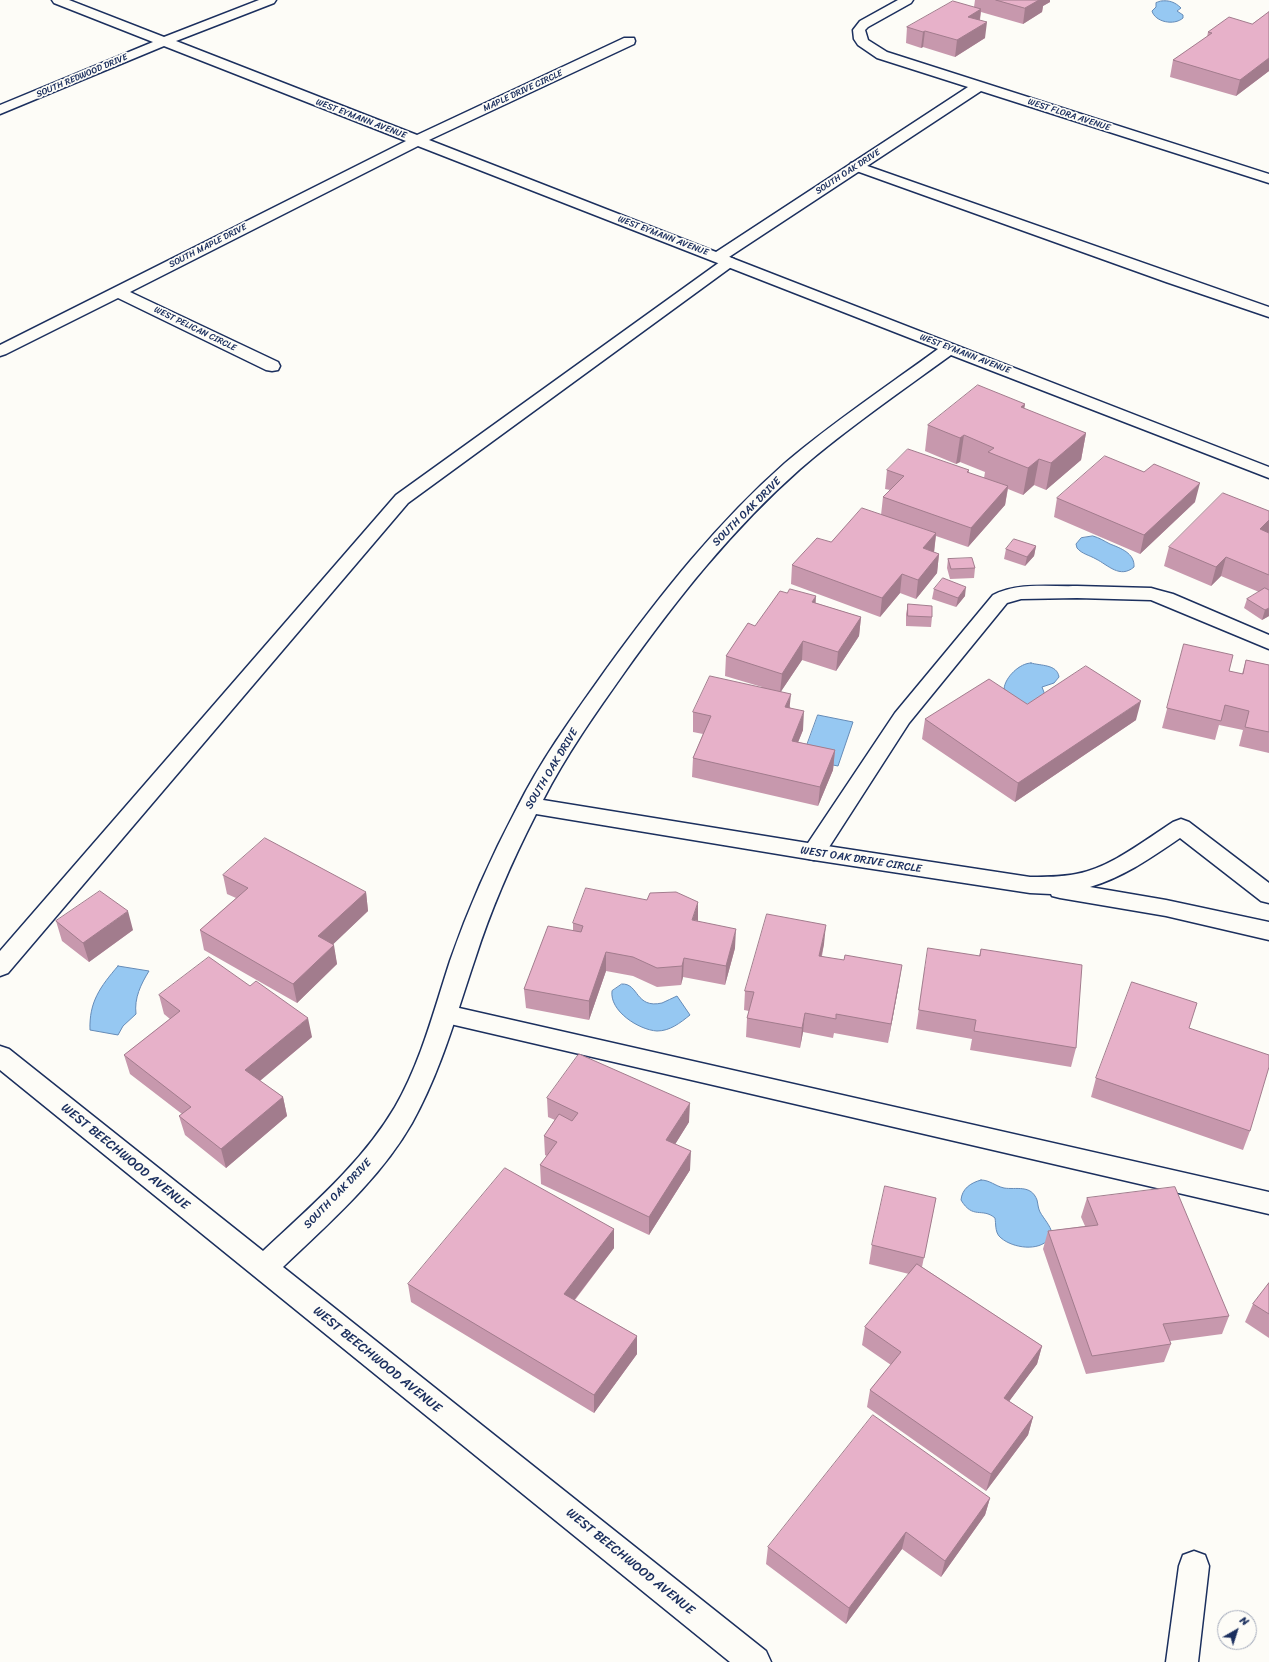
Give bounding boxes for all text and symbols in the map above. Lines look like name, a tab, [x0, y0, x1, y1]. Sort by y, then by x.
street label: SOUTH REDWOOD DRIVE	[35, 52, 129, 100]
street label: MAPLE DRIVE CIRCLE	[482, 68, 564, 114]
street label: WEST EYMANN AVENUE	[314, 97, 408, 141]
street label: WEST FLORA AVENUE	[1026, 97, 1112, 133]
street label: SOUTH OAK DRIVE	[814, 147, 882, 197]
street label: WEST EYMANN AVENUE	[616, 214, 710, 258]
street label: SOUTH MAPLE DRIVE	[167, 222, 249, 270]
street label: WEST PELICAN CIRCLE	[152, 304, 238, 354]
street label: WEST EYMANN AVENUE	[918, 332, 1012, 376]
street label: SOUTH OAK DRIVE	[710, 475, 784, 549]
street label: SOUTH OAK DRIVE	[523, 726, 581, 812]
street label: WEST OAK DRIVE CIRCLE	[800, 844, 922, 876]
street label: WEST BEECHWOOD AVENUE	[58, 1100, 192, 1214]
street label: SOUTH OAK DRIVE	[301, 1156, 375, 1232]
street label: WEST BEECHWOOD AVENUE	[310, 1303, 444, 1417]
street label: WEST BEECHWOOD AVENUE	[563, 1505, 697, 1619]
north arrow	[1217, 1610, 1257, 1650]
text: N	[1235, 1611, 1253, 1631]

